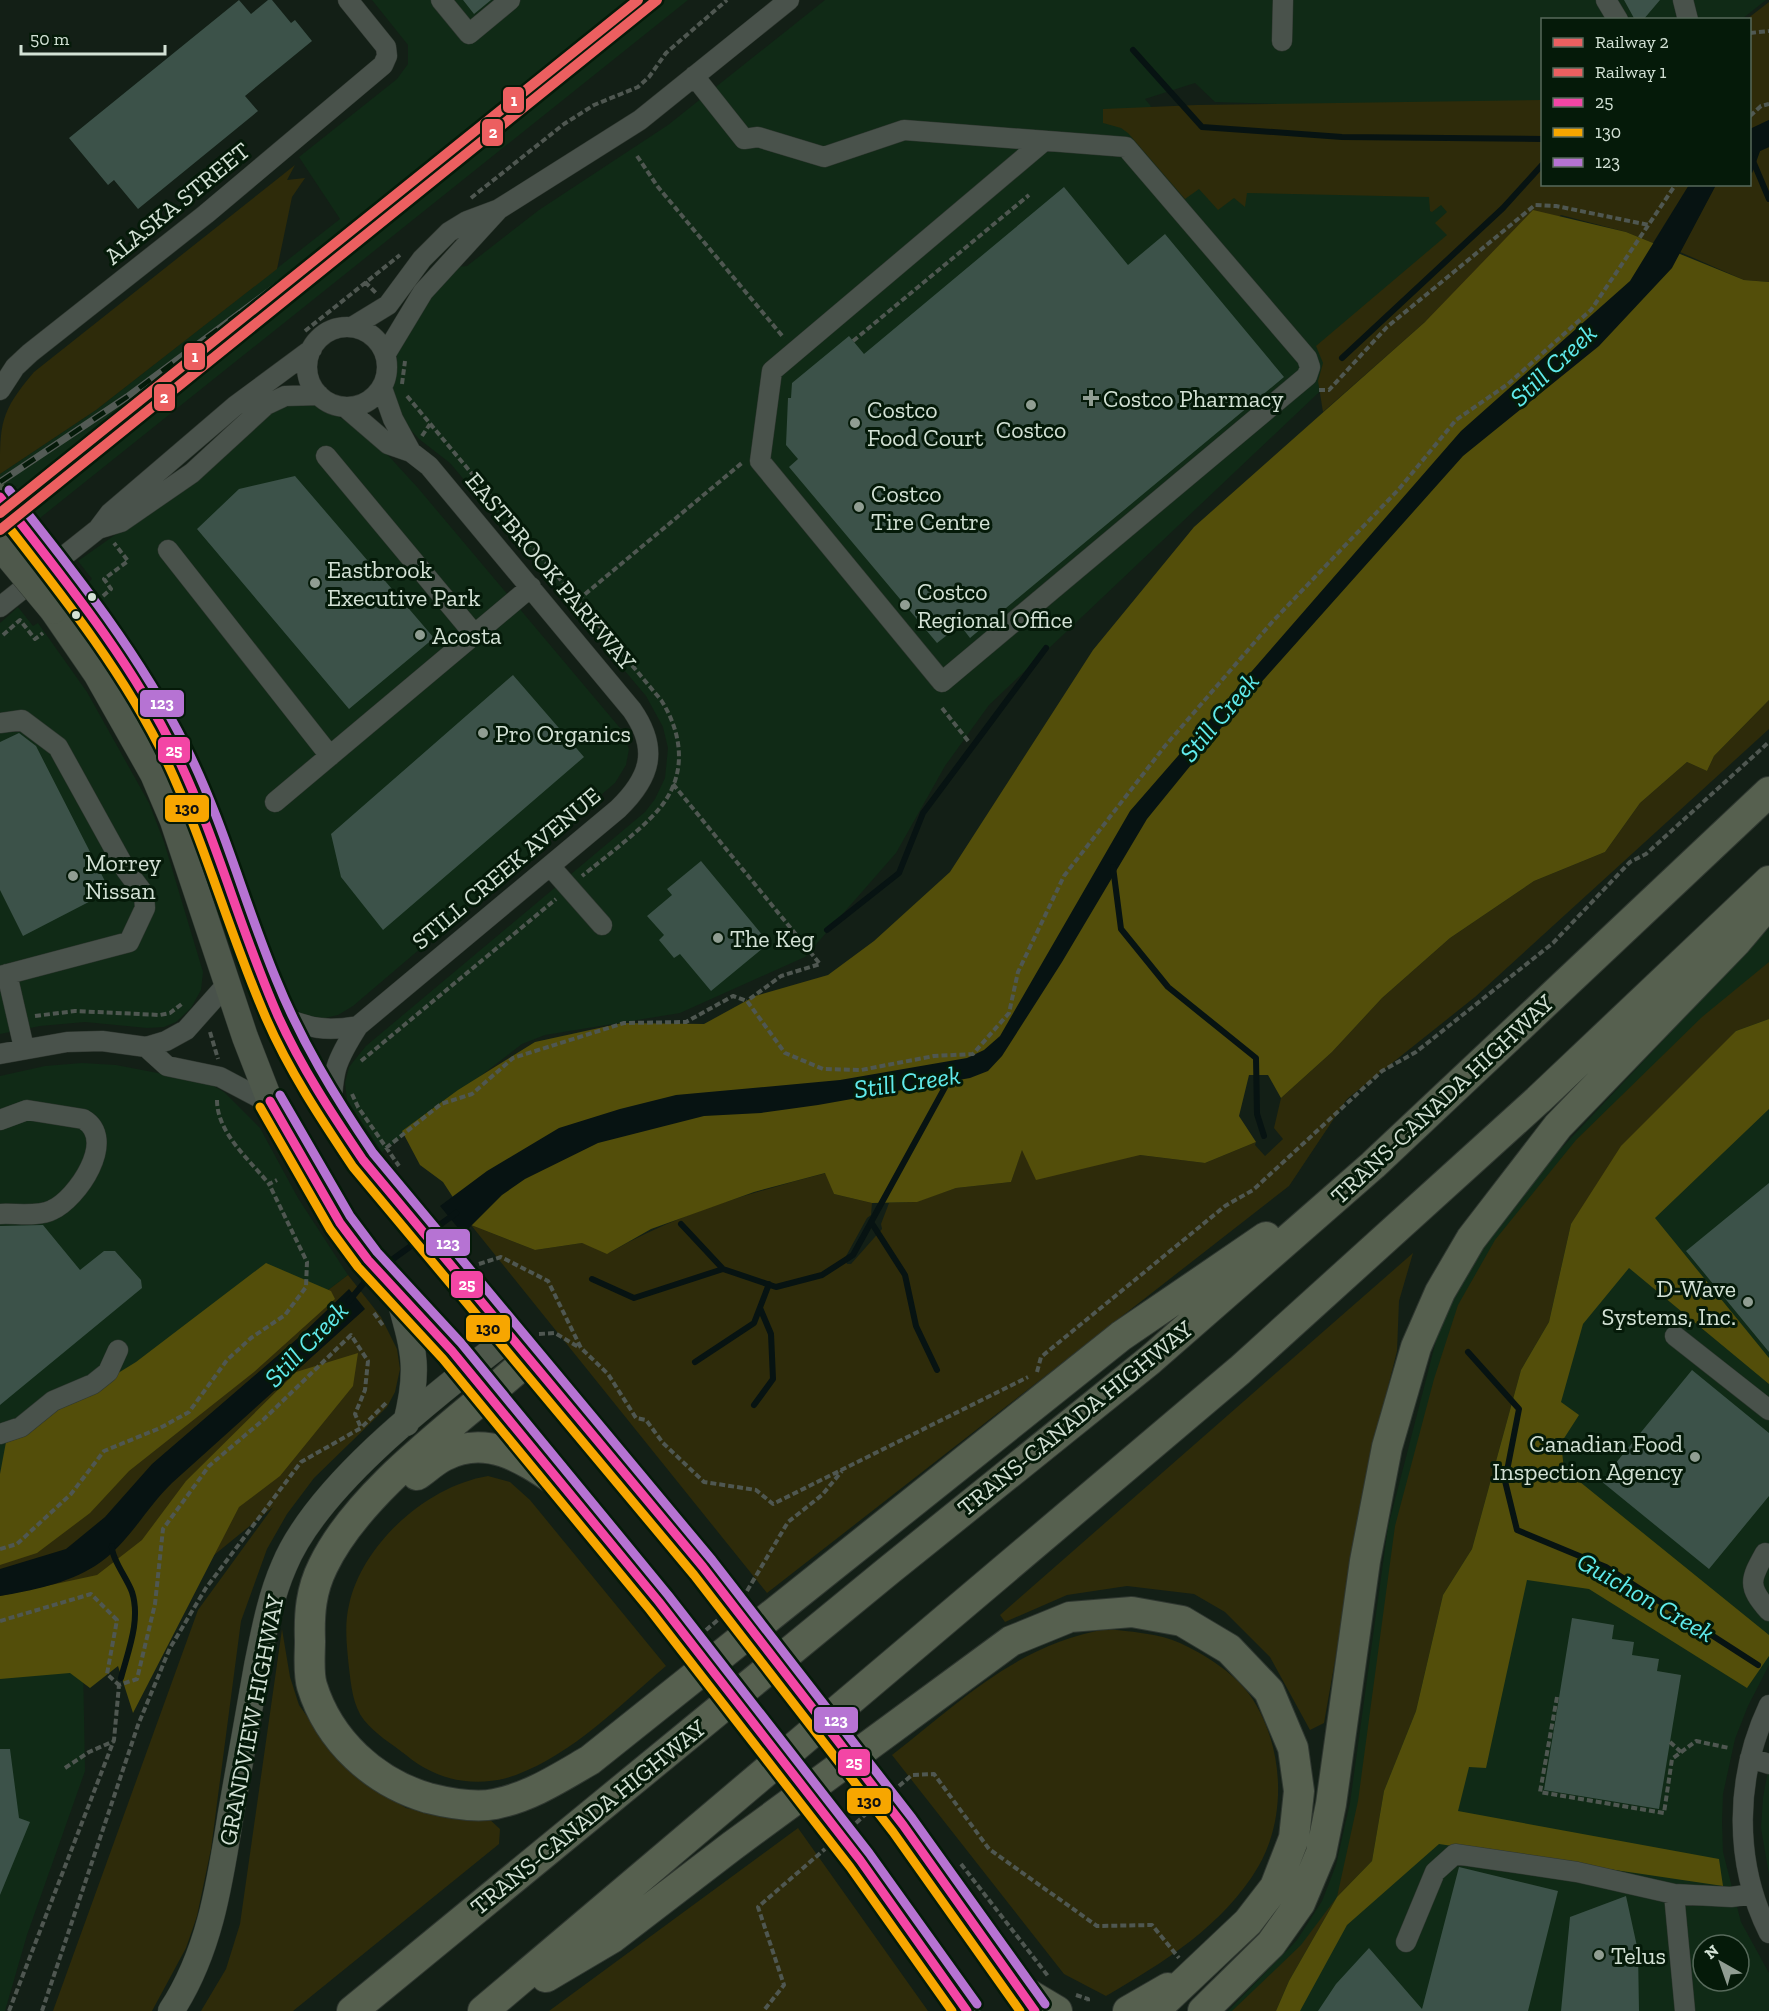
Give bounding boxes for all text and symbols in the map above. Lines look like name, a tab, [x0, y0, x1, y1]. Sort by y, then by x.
scale bar	[21, 18, 165, 56]
legend	[1541, 18, 1751, 186]
text: 50 m	[30, 28, 70, 50]
text: Railway 2	[1595, 31, 1669, 53]
text: Railway 1	[1595, 61, 1666, 83]
line badge: 1	[502, 86, 525, 114]
text: 1	[511, 91, 518, 110]
text: 25	[1595, 91, 1614, 113]
line badge: 2	[481, 118, 504, 147]
text: 130	[1595, 121, 1621, 143]
text: 2	[489, 123, 498, 142]
street label: ALASKA STREET	[99, 136, 255, 270]
text: 123	[1595, 151, 1620, 173]
water label: Still Creek	[1503, 317, 1603, 413]
line badge: 1	[183, 342, 206, 371]
text: 1	[192, 347, 199, 366]
line badge: 2	[153, 383, 176, 412]
place label: Costco Pharmacy	[1103, 384, 1284, 413]
text: 2	[160, 388, 169, 407]
marker: Costco Pharmacy	[1084, 391, 1098, 405]
place label: Costco Food Court	[867, 395, 984, 452]
marker: Costco	[1024, 398, 1038, 412]
place label: Costco	[996, 415, 1066, 444]
marker: Costco Food Court	[848, 416, 862, 430]
street label: EASTBROOK PARKWAY	[460, 466, 642, 676]
place label: Costco Tire Centre	[871, 479, 990, 536]
marker: Costco Tire Centre	[852, 500, 866, 514]
place label: Eastbrook Executive Park	[327, 555, 481, 612]
marker: Eastbrook Executive Park	[308, 576, 322, 590]
place label: Costco Regional Office	[917, 577, 1073, 634]
unlabelled marker	[86, 591, 98, 603]
marker: Costco Regional Office	[898, 598, 912, 612]
unlabelled marker	[70, 609, 82, 621]
place label: Acosta	[432, 621, 502, 650]
marker: Acosta	[413, 628, 427, 642]
water label: Still Creek	[1172, 666, 1266, 768]
line badge: 123	[139, 689, 185, 718]
text: 123	[150, 694, 174, 713]
place label: Pro Organics	[495, 719, 631, 748]
marker: Pro Organics	[476, 726, 490, 740]
line badge: 25	[157, 736, 191, 764]
text: 25	[166, 741, 182, 760]
street label: STILL CREEK AVENUE	[406, 781, 606, 955]
line badge: 130	[164, 794, 210, 823]
text: 130	[175, 799, 199, 818]
place label: Morrey Nissan	[85, 848, 162, 905]
marker: Morrey Nissan	[66, 869, 80, 883]
place label: The Keg	[730, 924, 814, 953]
marker: The Keg	[711, 931, 725, 945]
street label: TRANS-CANADA HIGHWAY	[1325, 988, 1560, 1210]
water label: Still Creek	[852, 1059, 962, 1105]
line badge: 123	[425, 1228, 471, 1257]
text: 123	[436, 1234, 460, 1253]
line badge: 25	[450, 1270, 484, 1299]
place label: D-Wave Systems, Inc.	[1602, 1274, 1736, 1331]
text: 25	[459, 1275, 475, 1294]
water label: Still Creek	[257, 1294, 355, 1394]
marker: D-Wave Systems, Inc.	[1741, 1295, 1755, 1309]
line badge: 130	[465, 1314, 511, 1343]
street label: TRANS-CANADA HIGHWAY	[952, 1314, 1199, 1522]
text: 130	[476, 1319, 500, 1338]
place label: Canadian Food Inspection Agency	[1492, 1429, 1684, 1486]
marker: Canadian Food Inspection Agency	[1688, 1450, 1702, 1464]
water label: Guichon Creek	[1572, 1545, 1720, 1649]
street label: GRANDVIEW HIGHWAY	[212, 1592, 290, 1848]
line badge: 123	[813, 1706, 859, 1734]
text: 123	[824, 1711, 848, 1730]
street label: TRANS-CANADA HIGHWAY	[465, 1713, 712, 1921]
line badge: 25	[837, 1748, 871, 1777]
text: 25	[846, 1753, 862, 1772]
line badge: 130	[846, 1787, 892, 1815]
text: 130	[857, 1792, 881, 1811]
north arrow	[1691, 1933, 1751, 1993]
place label: Telus	[1611, 1941, 1666, 1970]
text: N	[1701, 1941, 1722, 1963]
marker: Telus	[1592, 1948, 1606, 1962]

